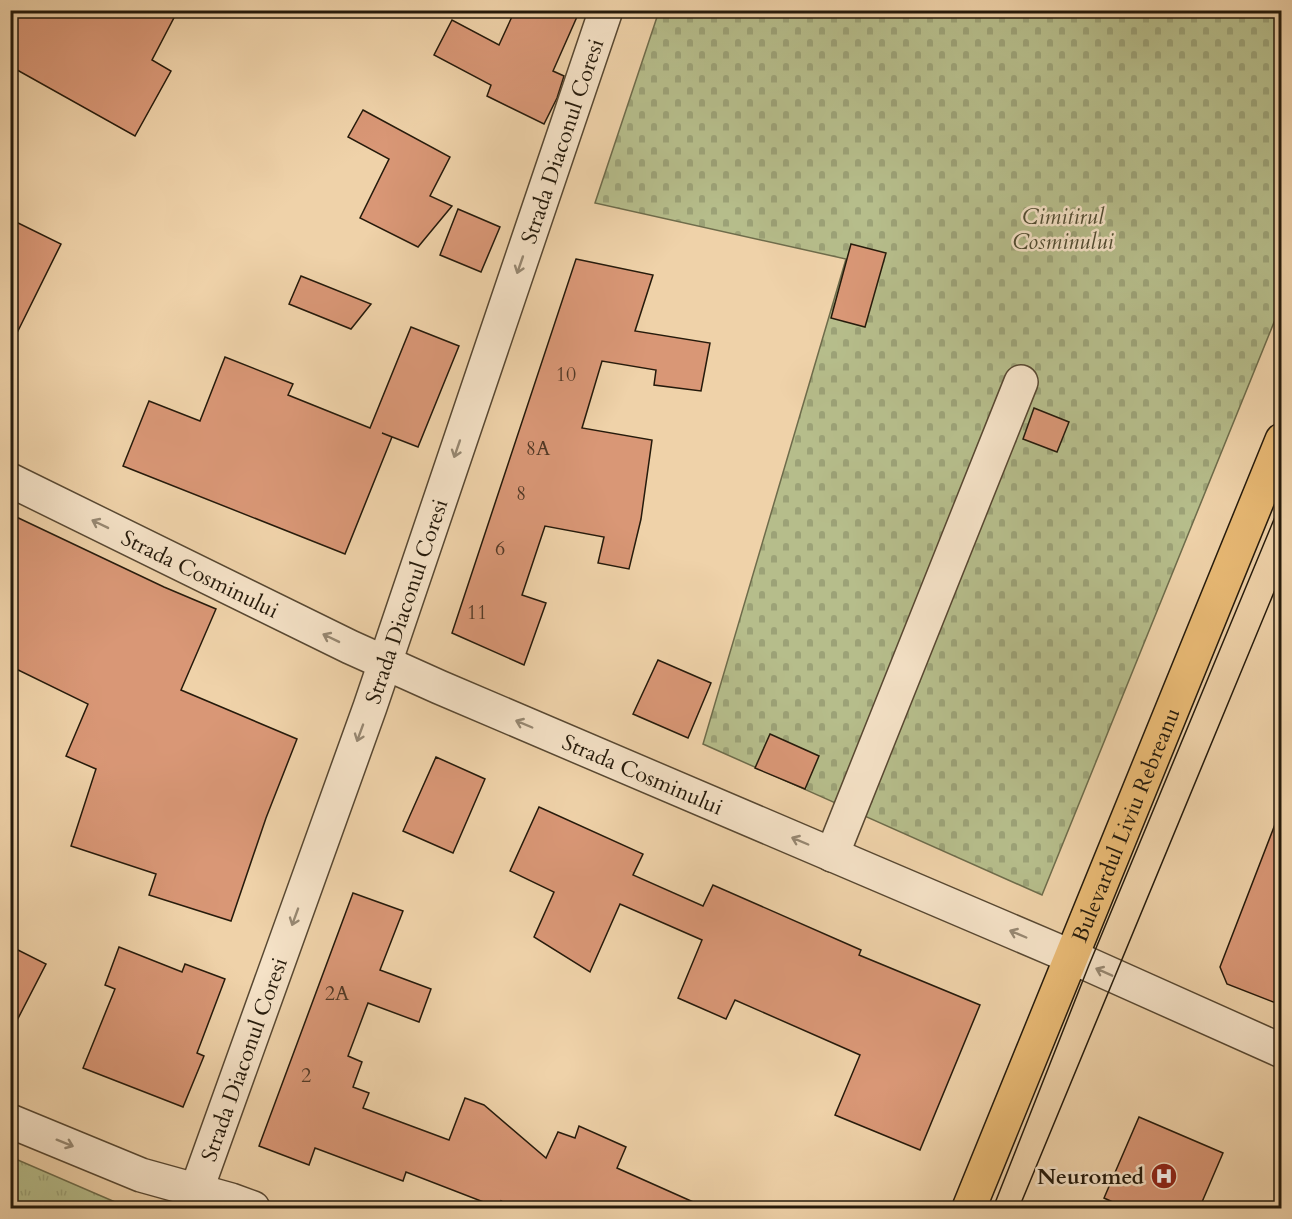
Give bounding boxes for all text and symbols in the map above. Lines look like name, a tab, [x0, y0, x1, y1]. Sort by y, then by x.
street label: Strada Diaconul Coresi	[514, 35, 611, 248]
park label: Cimitirul Cosminului	[1012, 202, 1115, 257]
one-way arrow	[513, 255, 524, 274]
house number: 10	[556, 361, 576, 388]
house number: 8A	[526, 435, 551, 462]
one-way arrow	[451, 439, 462, 458]
house number: 8	[516, 480, 526, 507]
street label: Strada Diaconul Coresi	[358, 495, 455, 708]
one-way arrow	[92, 518, 110, 529]
street label: Strada Cosminului	[116, 523, 284, 626]
house number: 6	[495, 535, 505, 562]
house number: 11	[467, 599, 487, 626]
one-way arrow	[323, 632, 341, 644]
street label: Bulevardul Liviu Rebreanu	[1065, 703, 1187, 947]
one-way arrow	[516, 718, 534, 729]
one-way arrow	[354, 723, 365, 742]
street label: Strada Cosminului	[557, 727, 727, 822]
one-way arrow	[792, 835, 810, 846]
one-way arrow	[288, 907, 299, 926]
one-way arrow	[1010, 928, 1028, 939]
street label: Strada Diaconul Coresi	[194, 954, 295, 1166]
one-way arrow	[1096, 965, 1114, 977]
house number: 2A	[325, 980, 350, 1007]
house number: 2	[301, 1062, 311, 1089]
one-way arrow	[55, 1138, 73, 1149]
hospital icon: Neuromed	[1149, 1161, 1179, 1191]
place label: Neuromed	[1037, 1162, 1144, 1192]

